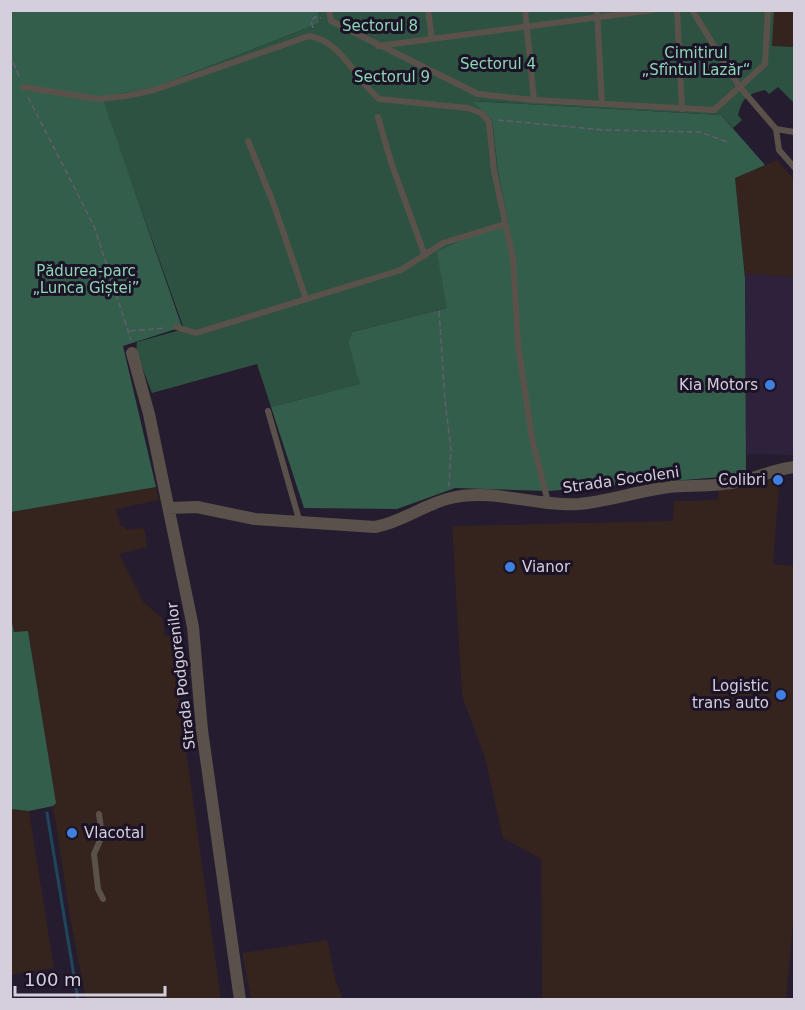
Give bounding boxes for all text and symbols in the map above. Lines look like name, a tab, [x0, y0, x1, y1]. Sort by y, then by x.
park label: Sectorul 8	[342, 17, 418, 35]
park label: Cimitirul „Sfîntul Lazăr“	[641, 44, 751, 79]
park label: Sectorul 4	[460, 55, 536, 73]
park label: Sectorul 9	[354, 68, 430, 86]
park label: Pădurea-parc „Lunca Gîștei”	[32, 262, 140, 297]
place label: Kia Motors	[679, 376, 758, 394]
marker: Kia Motors	[763, 378, 777, 392]
street label: Strada Socoleni	[562, 463, 680, 497]
place label: Colibri	[718, 471, 766, 489]
marker: Colibri	[771, 473, 785, 487]
place label: Vianor	[522, 558, 571, 576]
marker: Vianor	[503, 560, 517, 574]
street label: Strada Podgorenilor	[163, 600, 199, 751]
place label: Logistic trans auto	[692, 677, 769, 712]
marker: Logistic trans auto	[774, 688, 788, 702]
place label: Vlacotal	[84, 824, 144, 842]
marker: Vlacotal	[65, 826, 79, 840]
scale bar	[15, 959, 165, 997]
text: 100 m	[24, 969, 82, 990]

